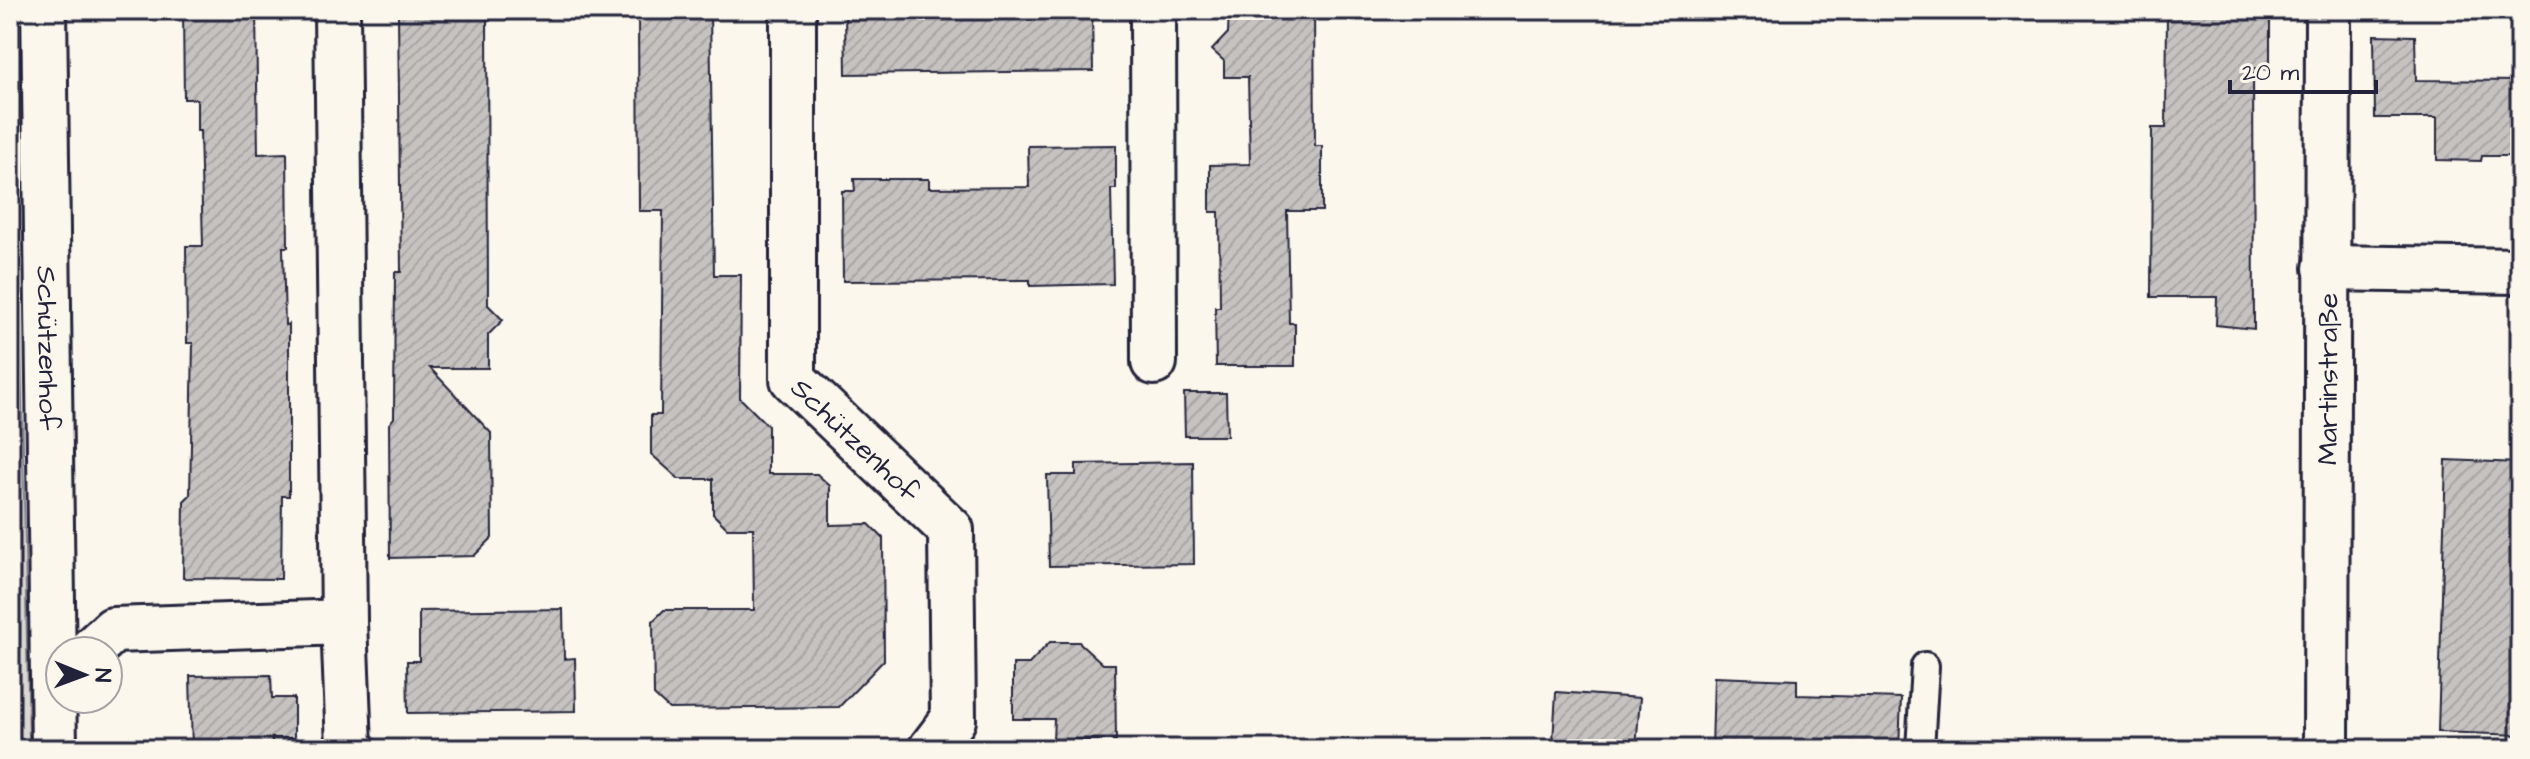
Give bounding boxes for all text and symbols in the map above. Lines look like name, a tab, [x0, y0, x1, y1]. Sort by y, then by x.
scale bar	[2230, 44, 2376, 94]
text: 20 m	[2242, 56, 2299, 90]
street label: Schützenhof	[26, 266, 68, 431]
street label: Martinstraße	[2309, 293, 2348, 465]
street label: Schützenhof	[782, 369, 928, 511]
north arrow	[44, 635, 124, 715]
text: N	[87, 668, 118, 683]

